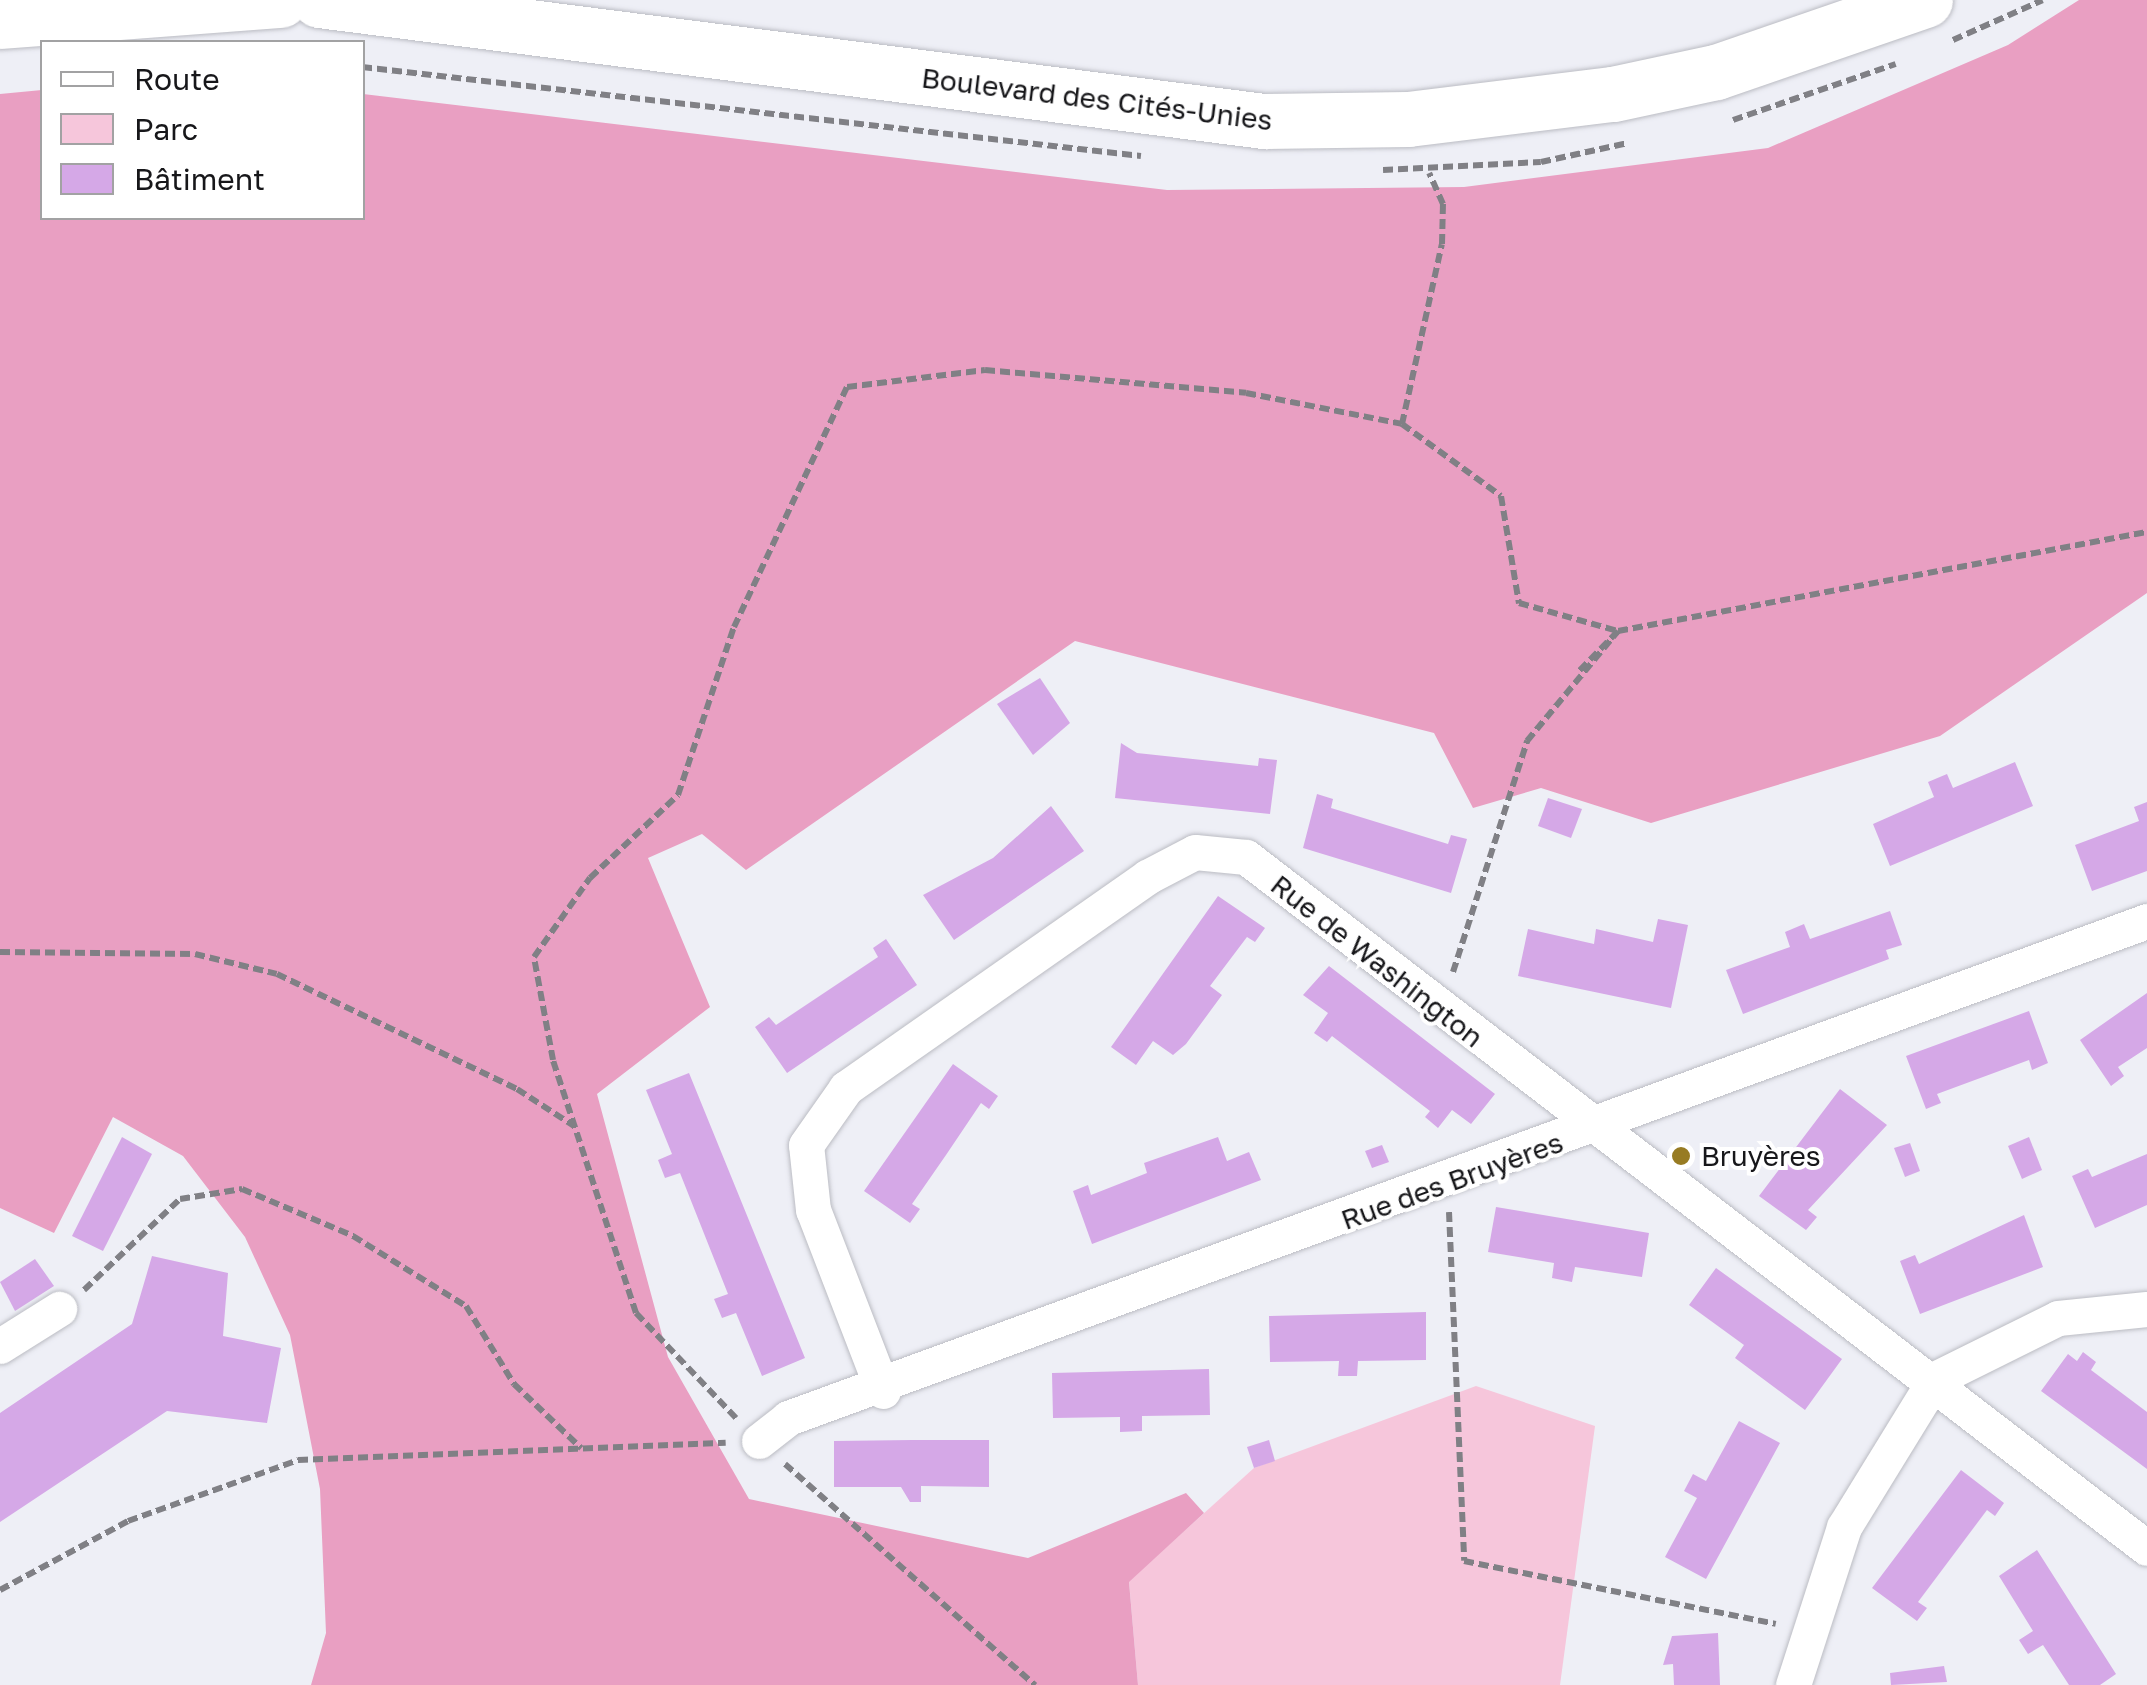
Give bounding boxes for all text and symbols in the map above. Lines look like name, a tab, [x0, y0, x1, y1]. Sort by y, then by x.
legend	[40, 40, 365, 220]
text: Route	[134, 61, 220, 97]
street label: Boulevard des Cités-Unies	[920, 61, 1274, 137]
text: Parc	[134, 111, 198, 147]
text: Bâtiment	[134, 161, 265, 197]
street label: Rue de Washington	[1264, 868, 1490, 1054]
street label: Rue des Bruyères	[1336, 1125, 1568, 1237]
place label: Bruyères	[1701, 1139, 1821, 1173]
marker: Bruyères	[1670, 1145, 1692, 1167]

